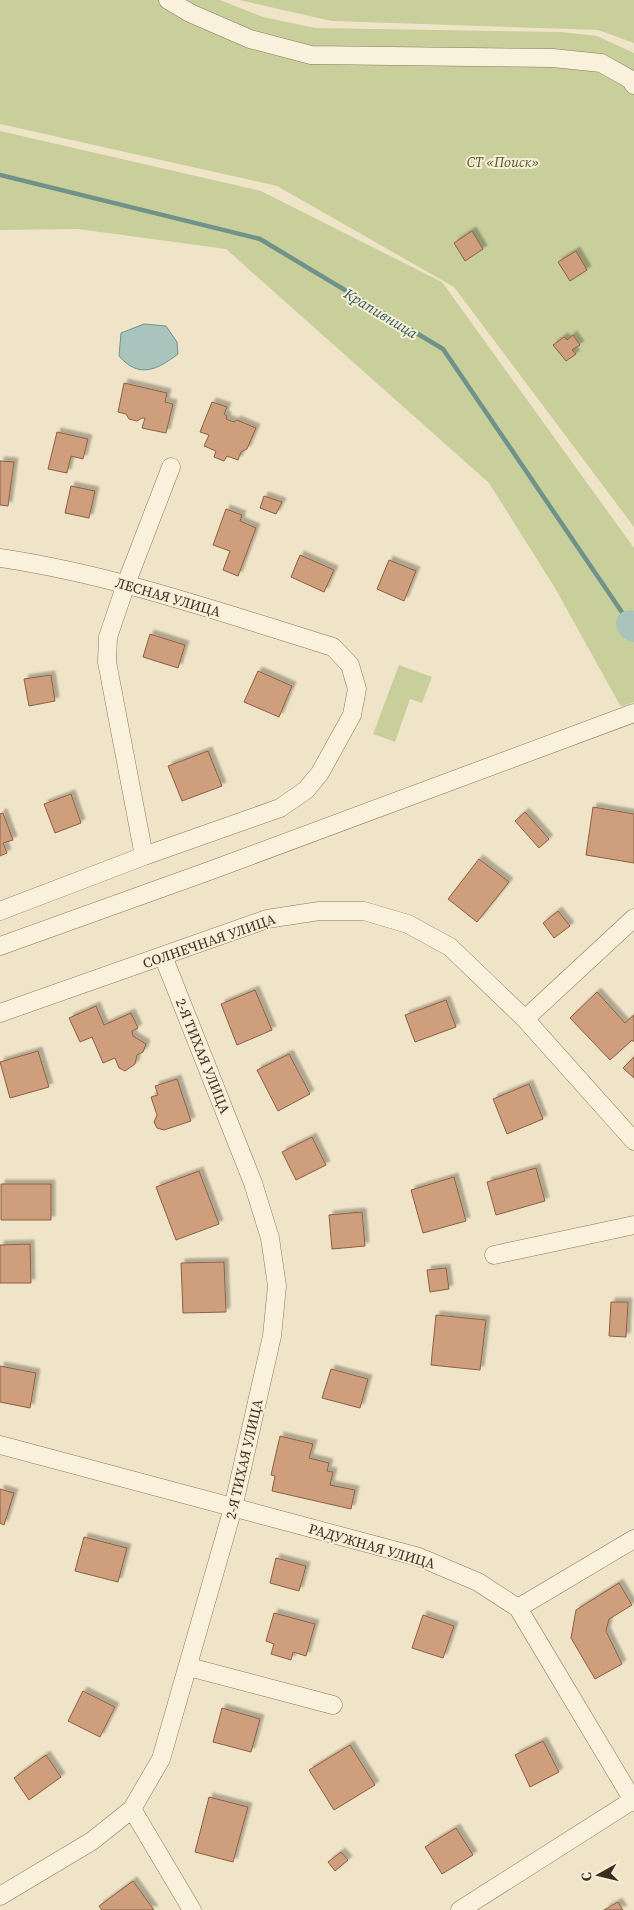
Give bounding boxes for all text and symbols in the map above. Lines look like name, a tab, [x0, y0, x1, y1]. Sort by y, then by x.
park label: СТ «Поиск»	[467, 152, 539, 172]
water label: Крапивница	[339, 282, 422, 343]
street label: ЛЕСНАЯ УЛИЦА	[113, 572, 224, 622]
street label: СОЛНЕЧНАЯ УЛИЦА	[140, 909, 279, 973]
street label: 2-Я ТИХАЯ УЛИЦА	[171, 995, 236, 1117]
street label: 2-Я ТИХАЯ УЛИЦА	[220, 1396, 268, 1521]
street label: РАДУЖНАЯ УЛИЦА	[306, 1518, 438, 1574]
north arrow	[574, 1850, 624, 1900]
text: С	[576, 1871, 597, 1883]

